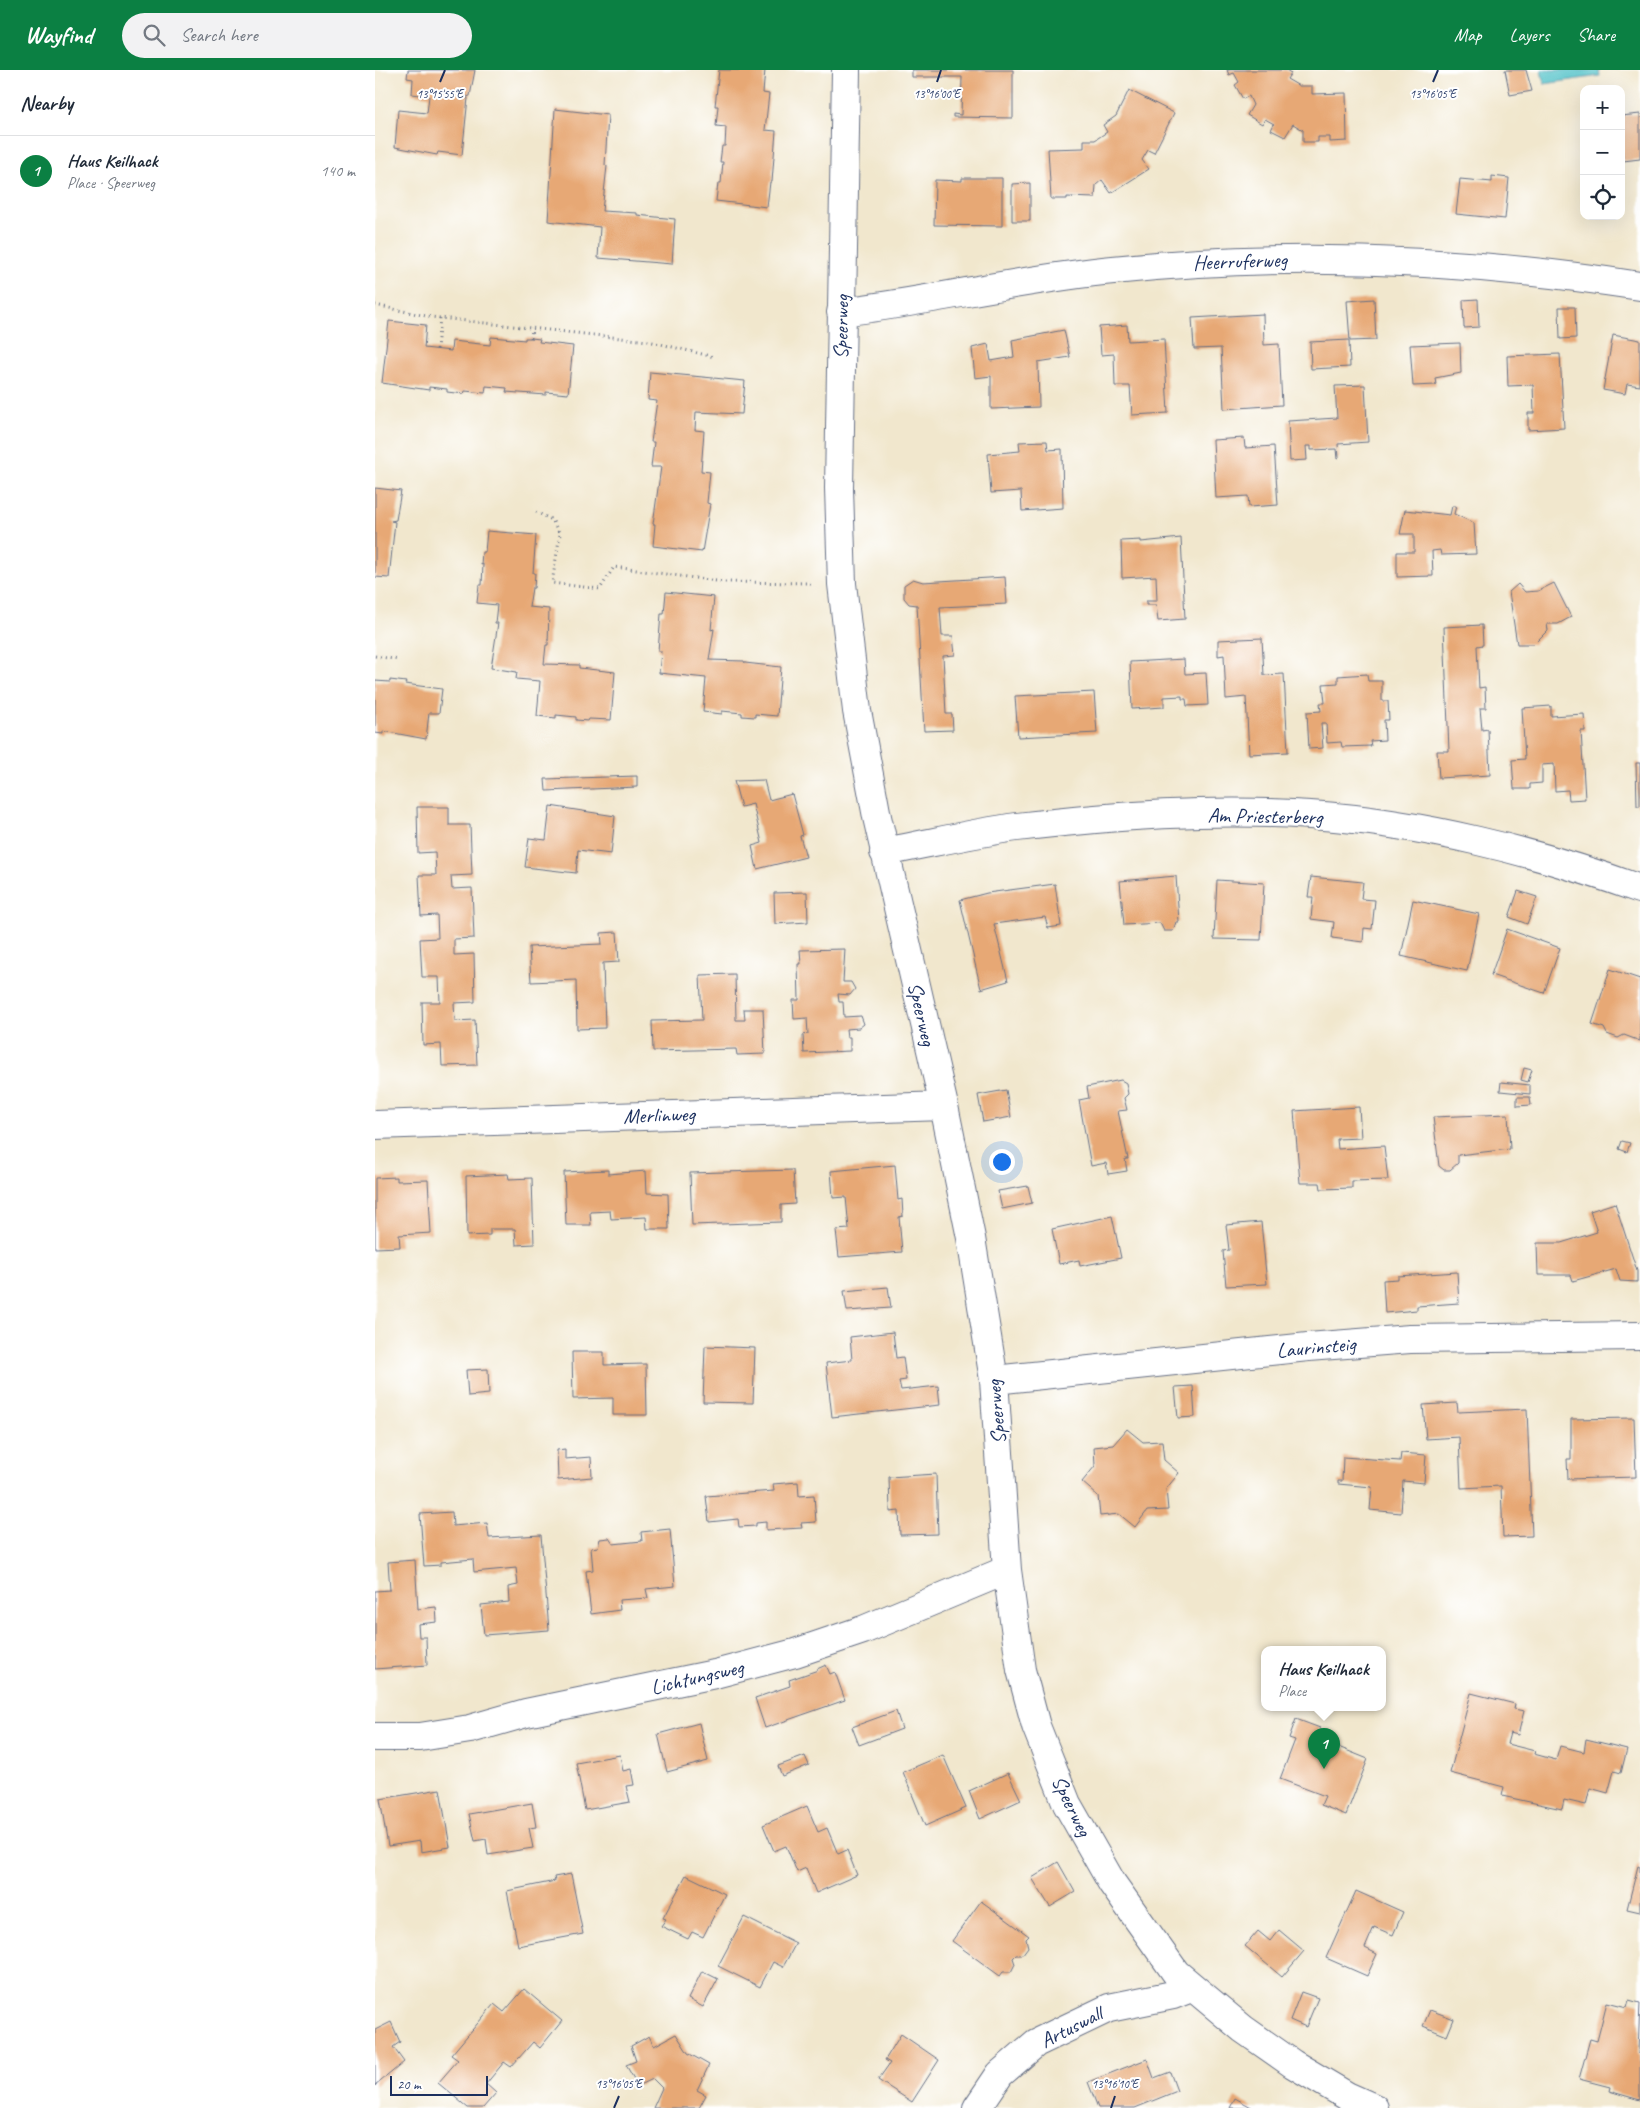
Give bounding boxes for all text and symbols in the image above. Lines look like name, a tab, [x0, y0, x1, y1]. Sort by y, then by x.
search box	[122, 13, 472, 58]
text: Wayfind	[25, 20, 92, 50]
icon: search	[140, 21, 168, 49]
text: Search here	[180, 23, 258, 47]
text: Map	[1454, 24, 1482, 46]
text: Layers	[1510, 24, 1549, 46]
text: Share	[1577, 24, 1615, 46]
map controls	[1580, 85, 1625, 220]
button: +	[1580, 85, 1625, 130]
text: 13°15'55"E	[417, 86, 465, 102]
text: 13°16'00"E	[914, 86, 962, 102]
text: 13°16'05"E	[1410, 86, 1458, 102]
text: Nearby	[20, 90, 73, 116]
button: −	[1580, 130, 1625, 175]
text: Haus Keilhack	[67, 149, 158, 173]
text: 1	[32, 161, 40, 181]
text: 140 m	[321, 161, 355, 181]
text: Place · Speerweg	[67, 173, 155, 193]
button: locate	[1580, 175, 1625, 220]
street label: Heerruferweg	[1193, 246, 1289, 276]
street label: Speerweg	[827, 293, 855, 359]
street label: Am Priesterberg	[1207, 802, 1324, 830]
street label: Speerweg	[902, 980, 942, 1050]
street label: Merlinweg	[623, 1101, 697, 1129]
your location	[989, 1149, 1015, 1175]
street label: Laurinsteig	[1275, 1330, 1358, 1363]
street label: Speerweg	[980, 1377, 1012, 1445]
popup	[1261, 1646, 1386, 1711]
street label: Lichtungsweg	[648, 1653, 747, 1700]
text: Haus Keilhack	[1278, 1657, 1369, 1681]
text: Place	[1278, 1681, 1306, 1701]
pin: 1	[1308, 1728, 1340, 1769]
street label: Speerweg	[1046, 1771, 1098, 1842]
street label: Artuswall	[1036, 1999, 1109, 2054]
scale bar	[390, 2073, 487, 2096]
text: 20 m	[397, 2076, 421, 2093]
text: 13°16'05"E	[596, 2076, 644, 2092]
text: 13°16'10"E	[1092, 2076, 1140, 2092]

